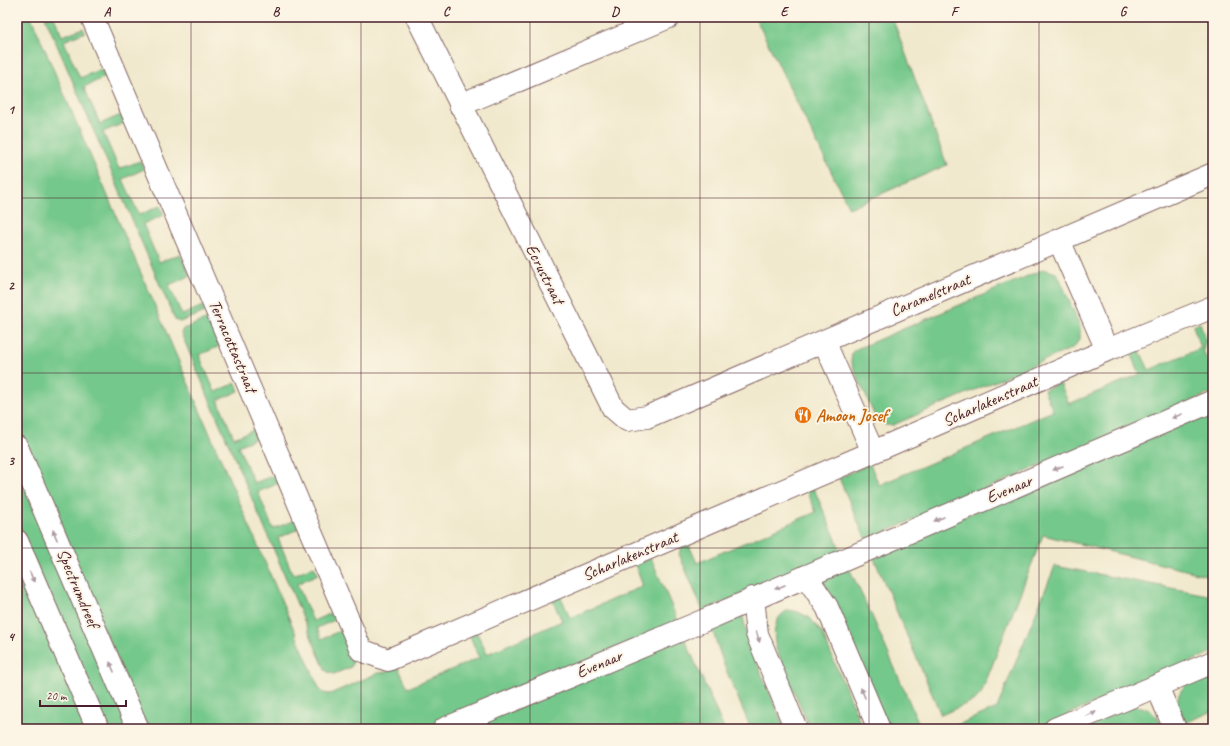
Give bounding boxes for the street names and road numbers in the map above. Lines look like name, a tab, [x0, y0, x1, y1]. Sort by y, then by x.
street label: Ecrustraat	[521, 241, 570, 310]
street label: Caramelstraat	[887, 268, 975, 321]
street label: Terracottastraat	[204, 296, 263, 398]
street label: Scharlakenstraat	[939, 370, 1043, 431]
street label: Evenaar	[983, 469, 1037, 508]
street label: Scharlakenstraat	[579, 526, 683, 586]
street label: Spectrumdreef	[52, 546, 106, 634]
street label: Evenaar	[573, 644, 627, 683]

